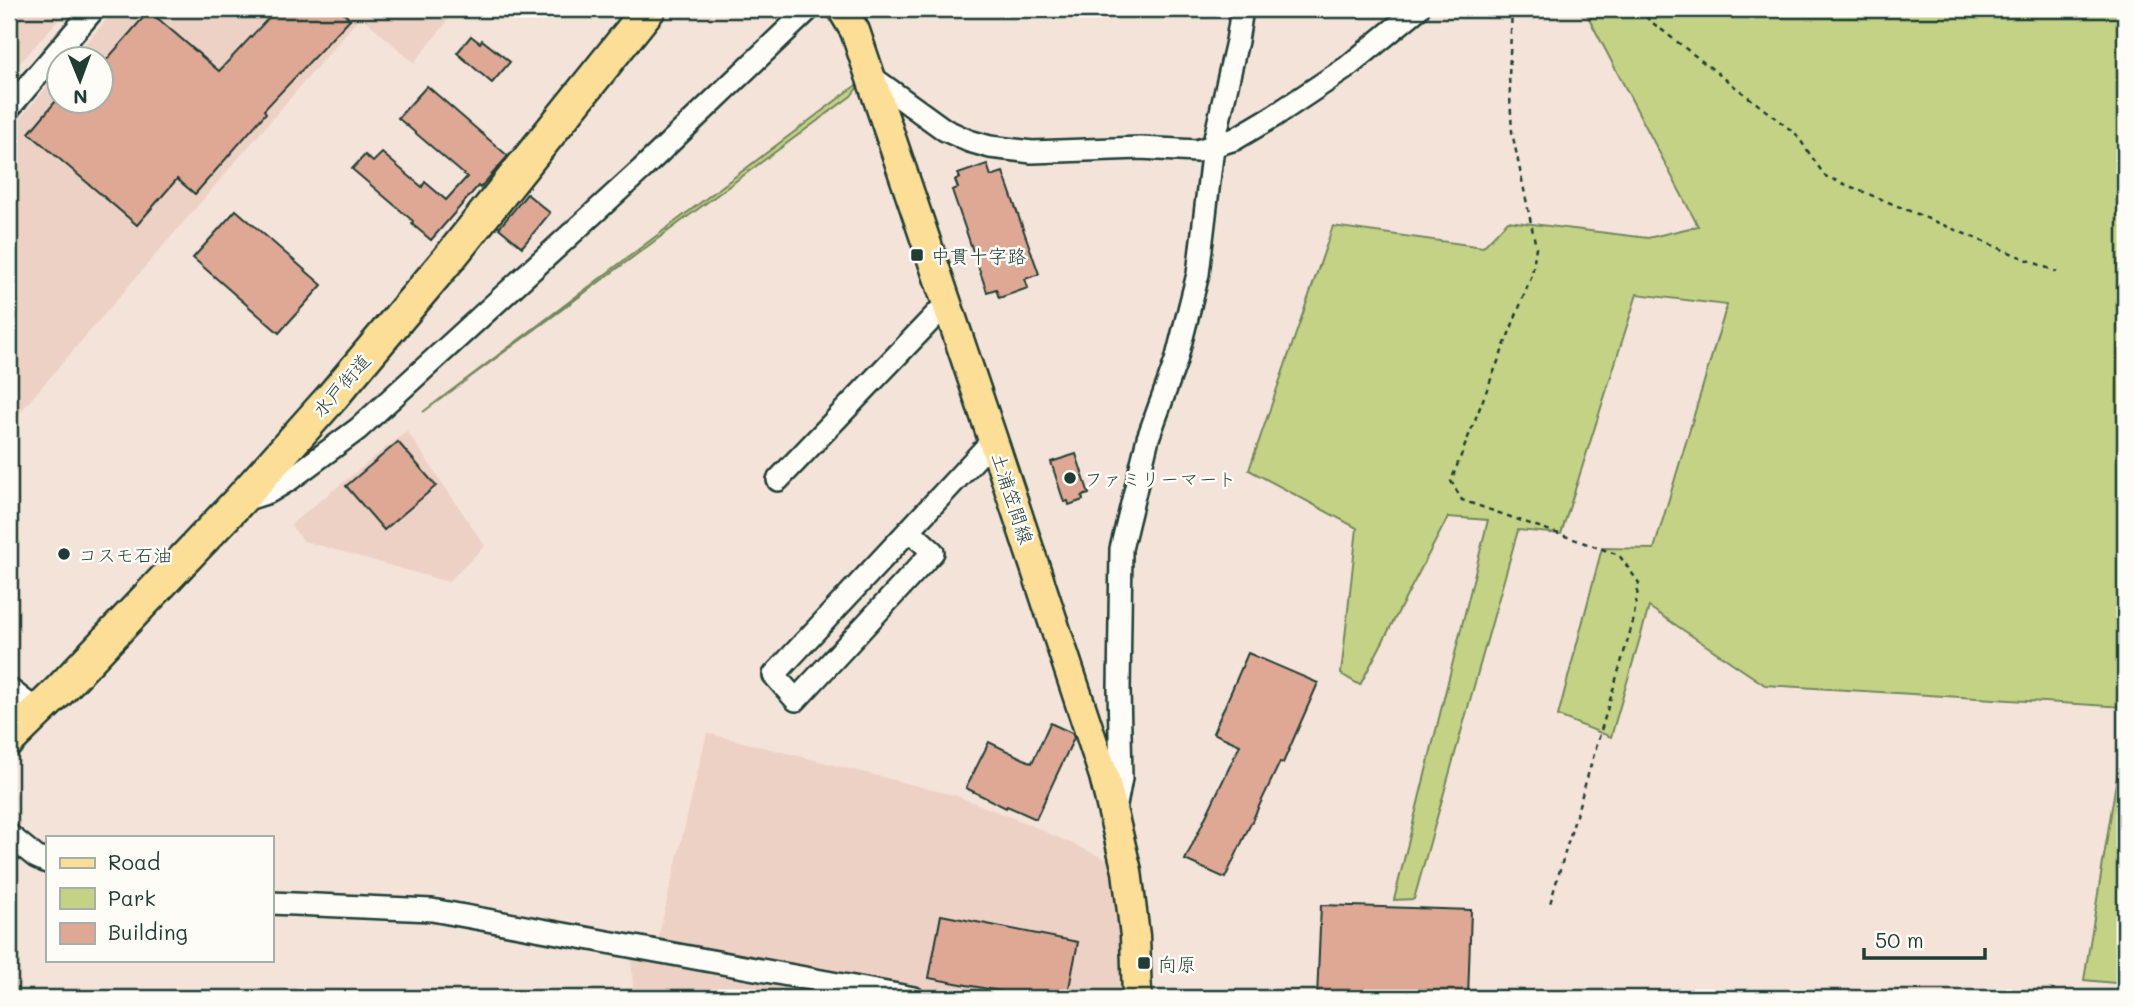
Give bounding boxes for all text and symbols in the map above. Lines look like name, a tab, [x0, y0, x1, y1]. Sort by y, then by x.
north arrow	[46, 46, 116, 116]
text: N	[73, 85, 88, 110]
place label: 中貫十字路	[931, 243, 1026, 268]
marker: 中貫十字路	[909, 247, 925, 263]
street label: 水戸街道	[307, 348, 375, 422]
street label: 土浦笠間線	[986, 449, 1040, 547]
place label: ファミリーマート	[1084, 466, 1236, 491]
marker: ファミリーマート	[1062, 470, 1078, 486]
place label: コスモ石油	[78, 542, 172, 567]
marker: コスモ石油	[56, 546, 72, 562]
legend	[46, 836, 273, 962]
text: Road	[108, 848, 160, 875]
text: Park	[108, 884, 156, 911]
scale bar	[1864, 916, 1985, 960]
text: Building	[108, 918, 188, 945]
text: 50 m	[1875, 926, 1924, 953]
place label: 向原	[1158, 951, 1196, 976]
marker: 向原	[1136, 955, 1152, 971]

